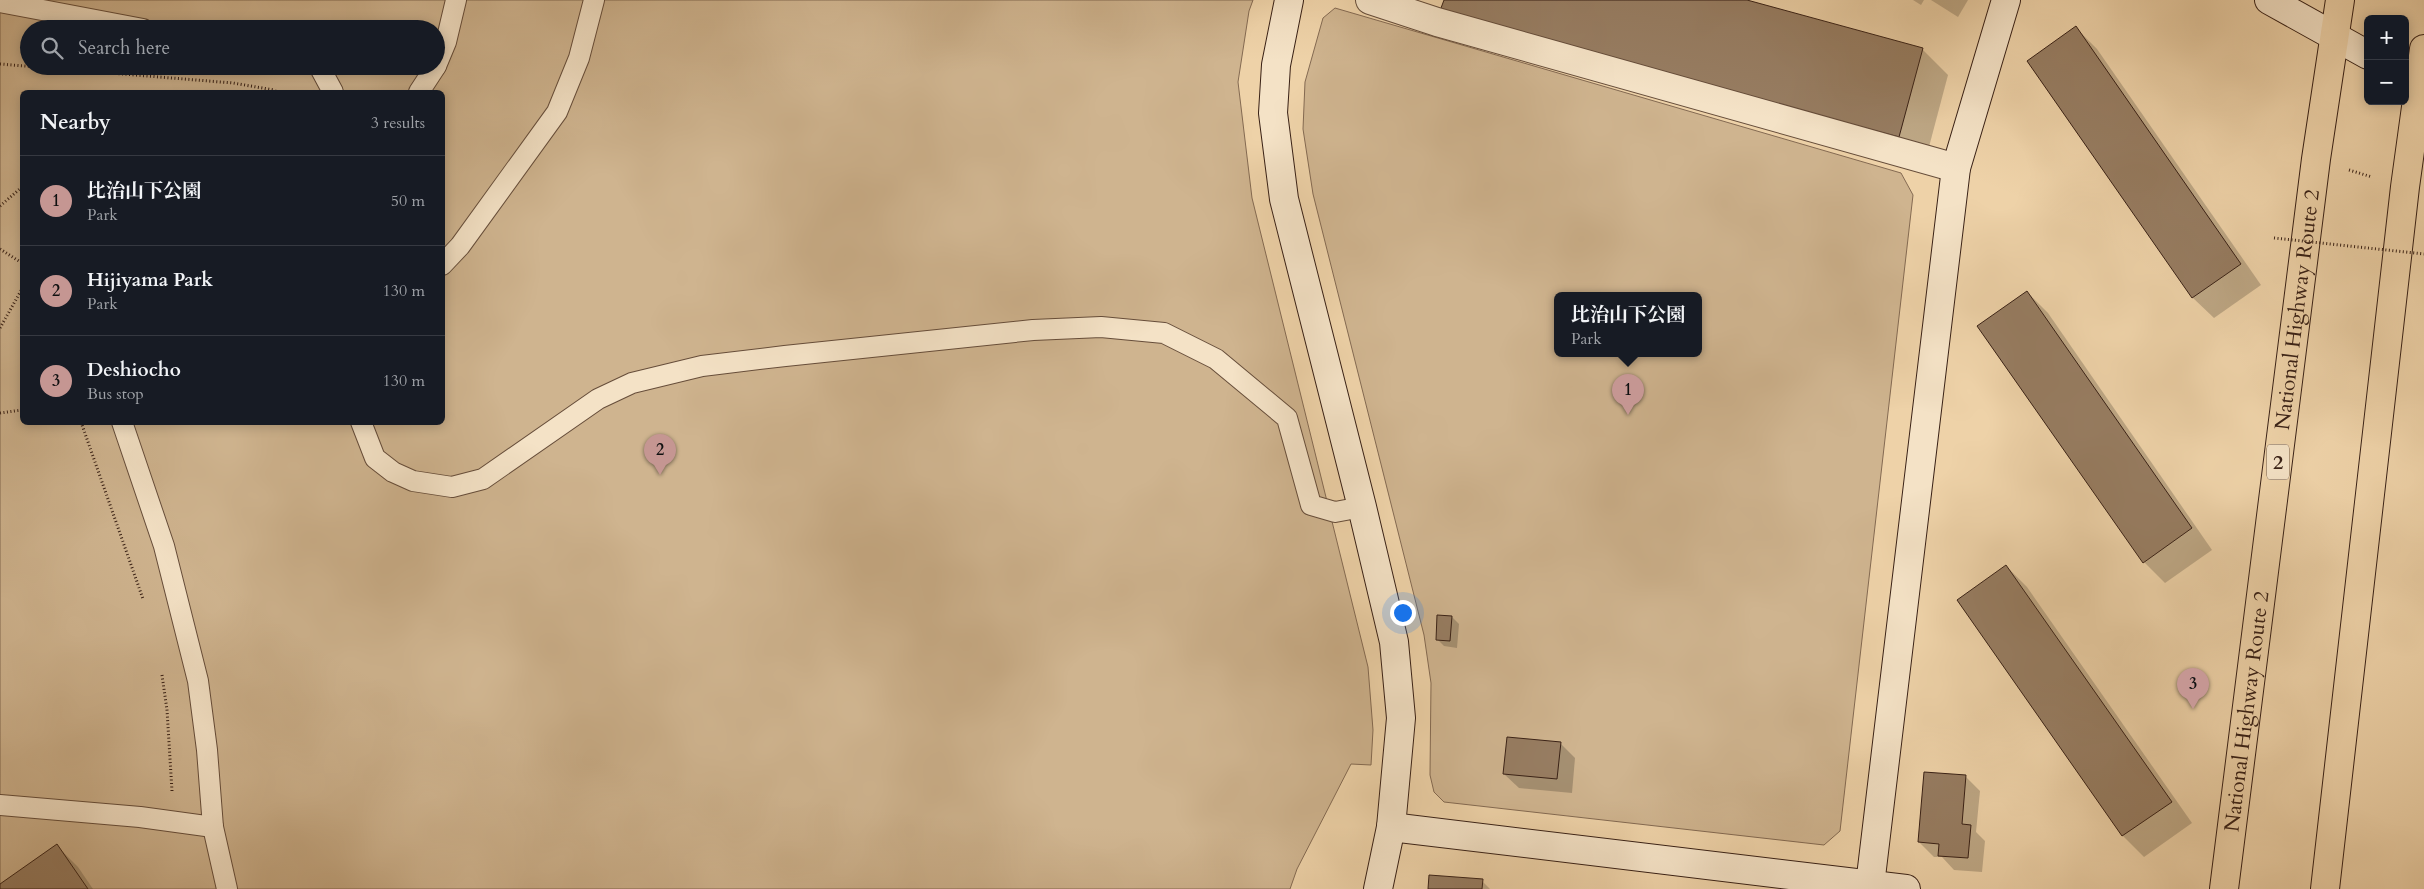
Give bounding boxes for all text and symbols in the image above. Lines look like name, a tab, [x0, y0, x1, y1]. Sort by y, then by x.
map controls	[2364, 15, 2409, 105]
button: +	[2364, 15, 2409, 60]
search box	[20, 20, 445, 75]
icon: search	[38, 34, 66, 62]
text: Search here	[78, 35, 170, 61]
button: −	[2364, 60, 2409, 105]
text: Nearby	[40, 108, 111, 137]
text: 3 results	[371, 112, 425, 134]
text: 比治山下公園	[87, 178, 201, 204]
street label: National Highway Route 2	[2267, 187, 2327, 432]
text: 1	[52, 190, 60, 212]
text: 50 m	[391, 190, 425, 212]
text: Park	[87, 204, 118, 226]
text: Hijiyama Park	[87, 267, 213, 293]
text: 2	[52, 280, 60, 302]
text: 130 m	[383, 280, 425, 302]
popup	[1554, 292, 1702, 357]
text: Park	[87, 293, 118, 315]
text: 比治山下公園	[1571, 302, 1685, 328]
text: Park	[1571, 328, 1602, 350]
text: Deshiocho	[87, 357, 181, 383]
text: 3	[52, 370, 60, 392]
text: 130 m	[383, 370, 425, 392]
pin: 1	[1612, 374, 1644, 415]
text: Bus stop	[87, 383, 144, 405]
pin: 2	[644, 434, 676, 475]
road number: 2	[2267, 444, 2289, 480]
street label: National Highway Route 2	[2217, 589, 2276, 833]
your location	[1390, 600, 1416, 626]
pin: 3	[2177, 668, 2209, 709]

